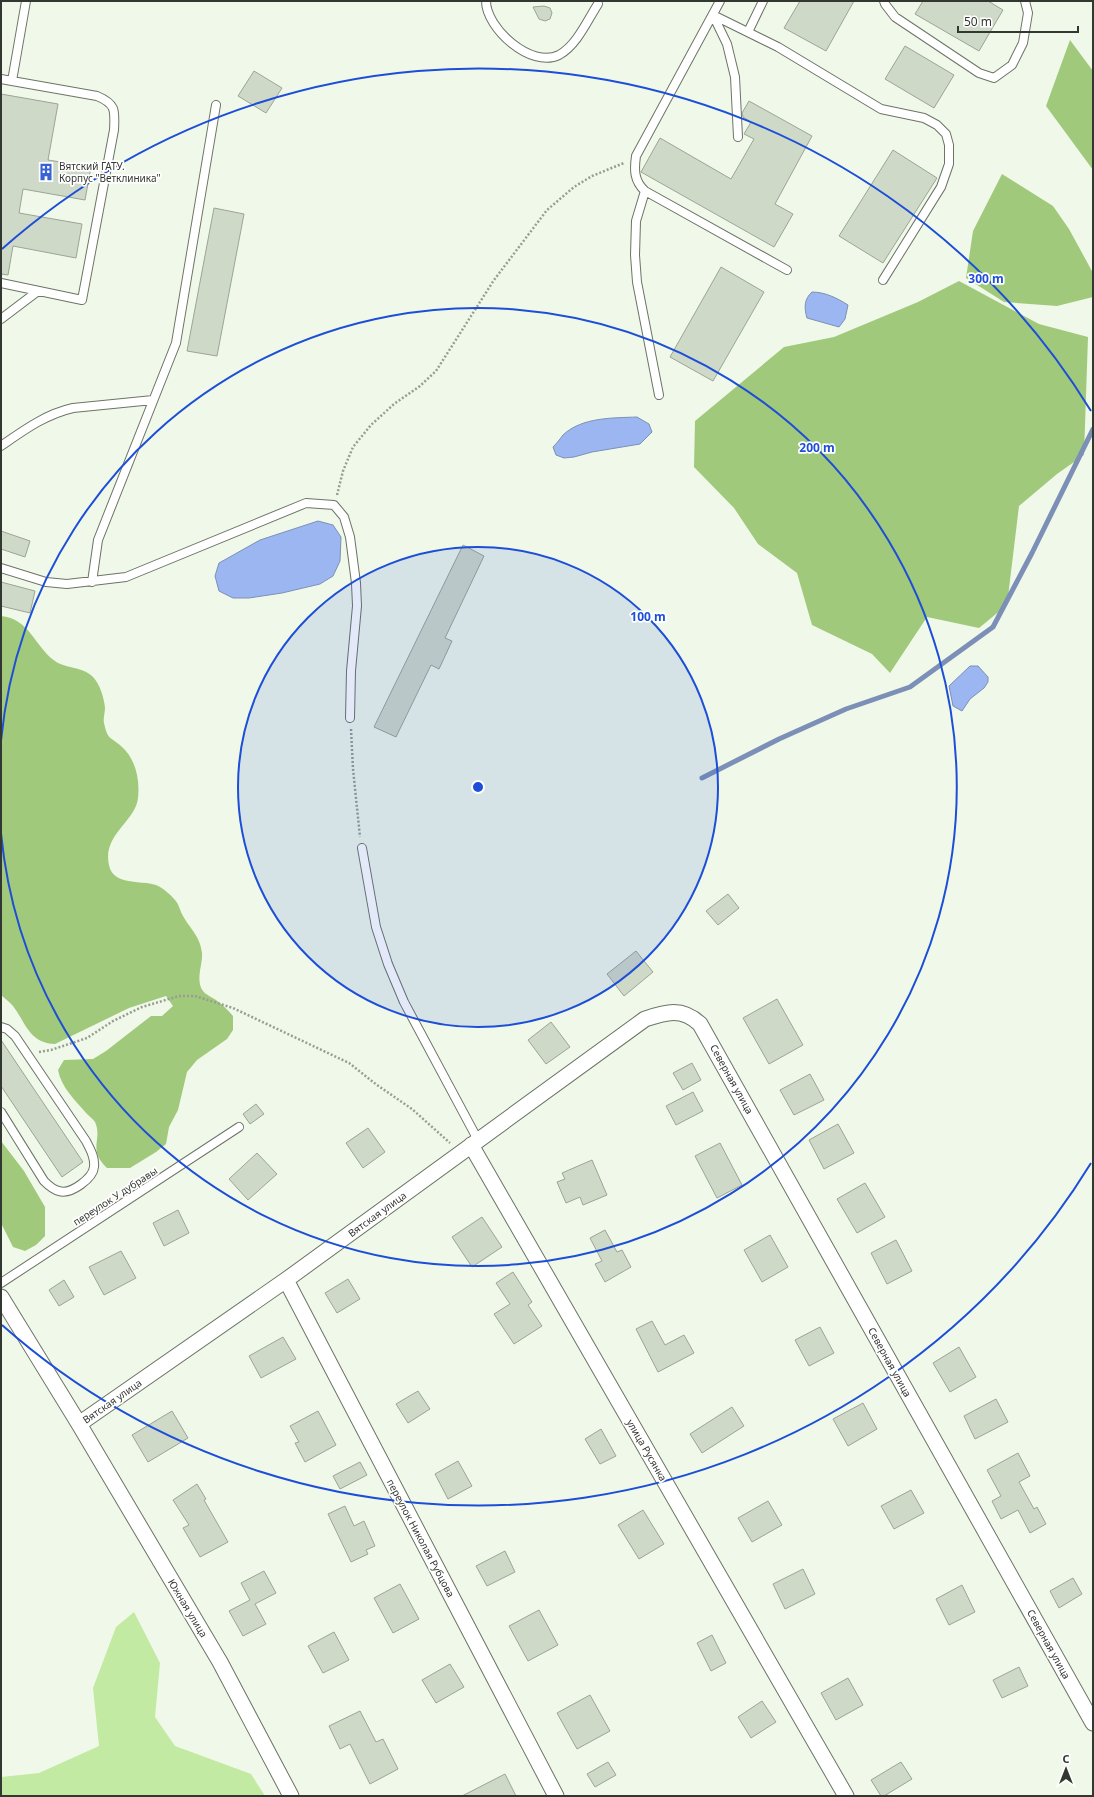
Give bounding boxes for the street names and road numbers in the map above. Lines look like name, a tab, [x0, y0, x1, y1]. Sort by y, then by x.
street label: Северная улица	[707, 1042, 757, 1116]
street label: переулок У дубравы	[70, 1163, 160, 1229]
street label: Вятская улица	[345, 1188, 409, 1240]
street label: Северная улица	[865, 1325, 915, 1399]
street label: Вятская улица	[80, 1375, 144, 1427]
street label: улица Русянка	[624, 1417, 670, 1483]
street label: переулок Николая Рубцова	[384, 1476, 458, 1600]
street label: Южная улица	[165, 1576, 211, 1640]
street label: Северная улица	[1024, 1607, 1074, 1681]

